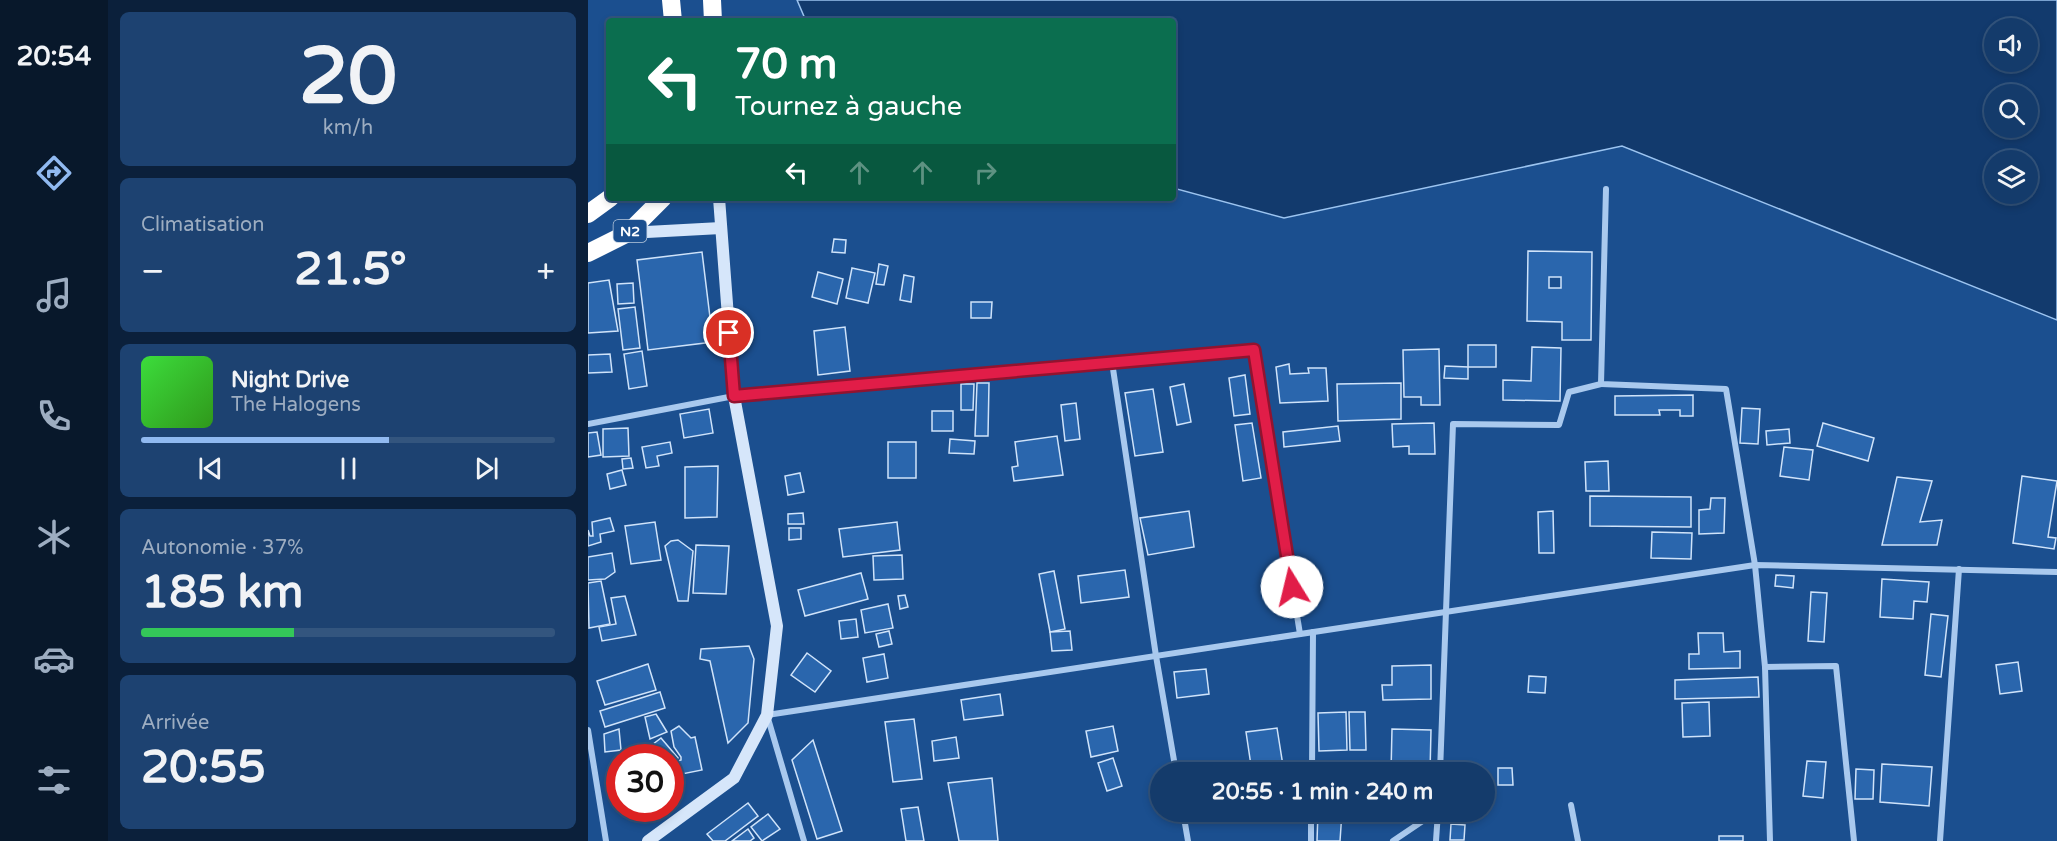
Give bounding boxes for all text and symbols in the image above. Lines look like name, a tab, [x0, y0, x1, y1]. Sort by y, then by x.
map controls	[1984, 18, 2038, 204]
button: sound	[1984, 18, 2038, 72]
text: 20	[299, 30, 397, 124]
text: 70 m	[735, 39, 837, 90]
text: 20:54	[17, 40, 91, 73]
icon: left	[636, 42, 714, 120]
button: search	[1984, 84, 2038, 138]
text: Tournez à gauche	[735, 90, 962, 123]
text: km/h	[323, 116, 373, 140]
button: layers	[1984, 150, 2038, 204]
icon: directions	[33, 152, 75, 194]
icon: left	[780, 156, 813, 189]
icon: ahead	[843, 156, 876, 189]
icon: ahead	[906, 156, 939, 189]
icon: right	[969, 156, 1002, 189]
text: Climatisation	[141, 213, 264, 237]
road number: N2	[614, 220, 646, 242]
text: 21.5°	[294, 243, 407, 297]
text: −	[141, 252, 165, 291]
text: +	[536, 252, 555, 291]
icon: music	[33, 274, 75, 316]
pin	[703, 307, 754, 358]
icon: arrive	[712, 316, 745, 349]
text: Night Drive	[231, 367, 349, 393]
text: The Halogens	[231, 393, 361, 417]
icon: phone	[33, 395, 75, 437]
icon: previous	[194, 452, 227, 485]
icon: pause	[332, 452, 365, 485]
icon: next	[470, 452, 503, 485]
icon: climate	[33, 516, 75, 558]
text: Autonomie · 37%	[141, 536, 303, 560]
position arrow	[1260, 555, 1324, 619]
text: 185 km	[141, 566, 303, 620]
icon: car	[33, 638, 75, 680]
text: Arrivée	[141, 711, 209, 735]
text: 20:55	[141, 741, 266, 795]
speed limit sign: 30	[606, 744, 684, 822]
icon: filters	[33, 759, 75, 801]
text: 20:55 · 1 min · 240 m	[1212, 779, 1433, 805]

